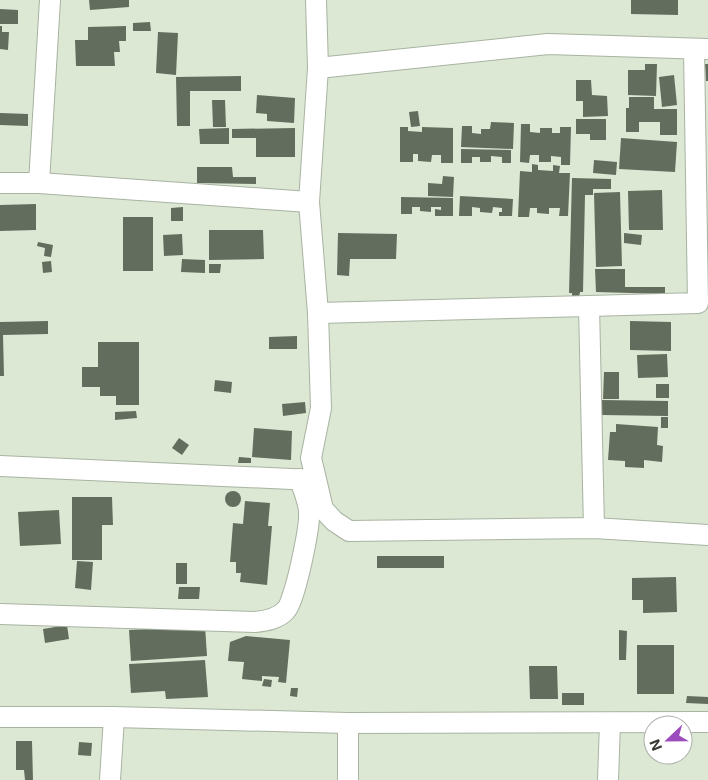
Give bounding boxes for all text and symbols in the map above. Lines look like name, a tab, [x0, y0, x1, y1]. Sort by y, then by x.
north arrow	[643, 715, 693, 765]
text: N	[646, 737, 665, 753]

